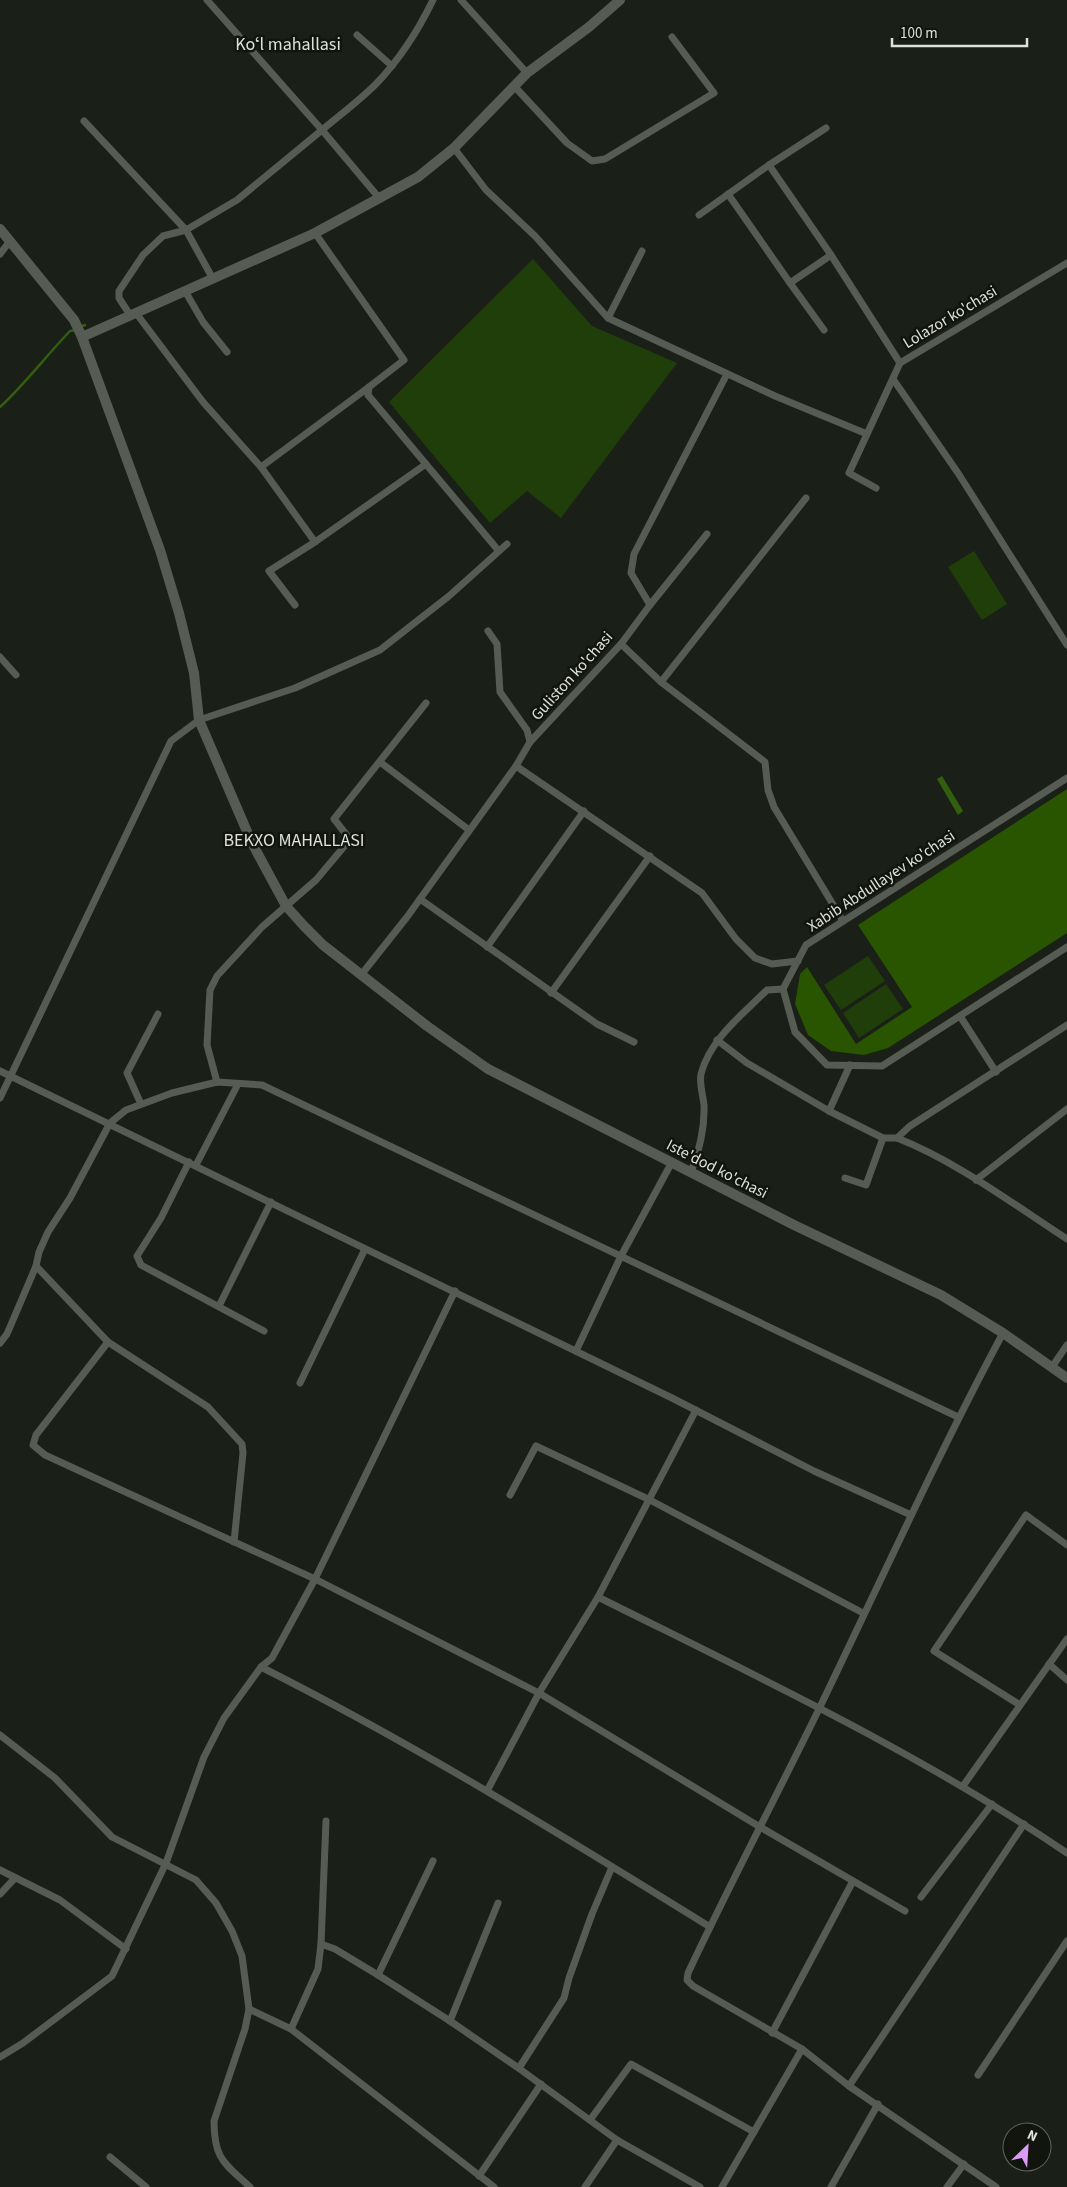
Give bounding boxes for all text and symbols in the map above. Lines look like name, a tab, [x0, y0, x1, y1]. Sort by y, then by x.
scale bar	[892, 15, 1027, 47]
text: 100 m	[900, 23, 938, 44]
district label: Koʻl mahallasi	[235, 32, 341, 57]
street label: Lolazor ko'chasi	[899, 280, 1001, 354]
street label: Guliston ko'chasi	[526, 627, 618, 725]
street label: Xabib Abdullayev ko'chasi	[803, 825, 959, 937]
district label: BEKXO MAHALLASI	[224, 828, 365, 853]
street label: Iste'dod ko'chasi	[663, 1134, 771, 1204]
north arrow	[1002, 2122, 1052, 2172]
text: N	[1024, 2125, 1041, 2147]

